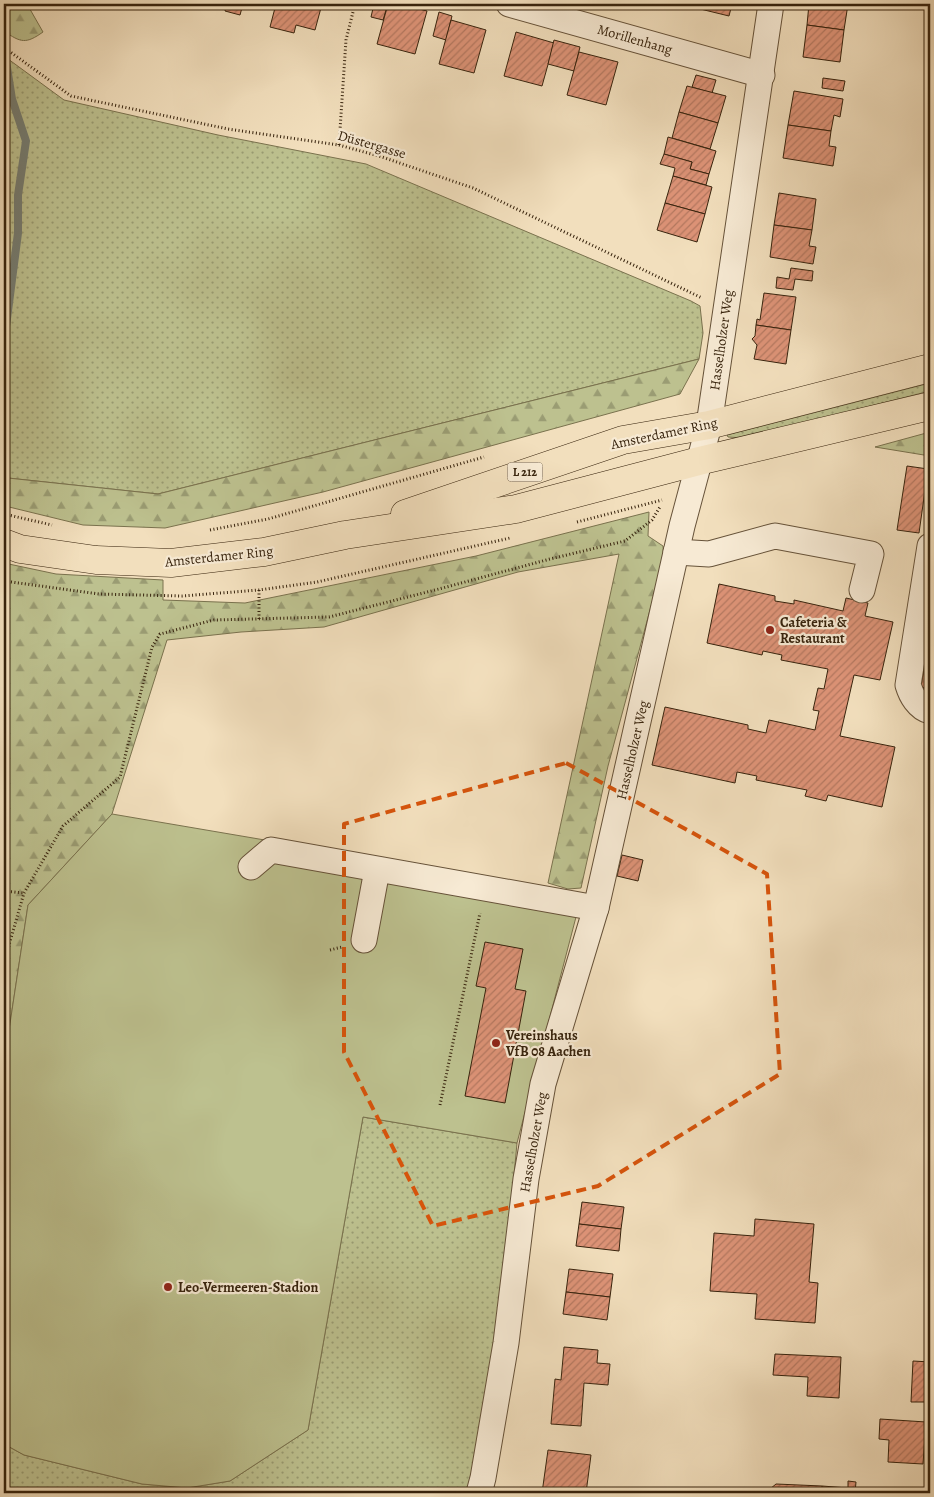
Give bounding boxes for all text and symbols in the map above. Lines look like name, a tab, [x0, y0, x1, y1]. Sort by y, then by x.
street label: Morillenhang	[595, 20, 675, 59]
street label: Düstergasse	[336, 126, 408, 163]
street label: Hasselholzer Weg	[705, 288, 738, 392]
street label: Amsterdamer Ring	[608, 413, 719, 454]
road number: L 212	[508, 462, 542, 482]
street label: Amsterdamer Ring	[163, 541, 274, 572]
place label: Cafeteria & Restaurant	[780, 613, 848, 648]
marker: Cafeteria & Restaurant	[764, 624, 776, 636]
street label: Hasselholzer Weg	[612, 698, 653, 802]
place label: Vereinshaus VfB 08 Aachen	[505, 1026, 591, 1061]
marker: Vereinshaus VfB 08 Aachen	[490, 1037, 502, 1049]
street label: Hasselholzer Weg	[515, 1090, 552, 1194]
place label: Leo-Vermeeren-Stadion	[178, 1278, 318, 1297]
marker: Leo-Vermeeren-Stadion	[162, 1281, 174, 1293]

